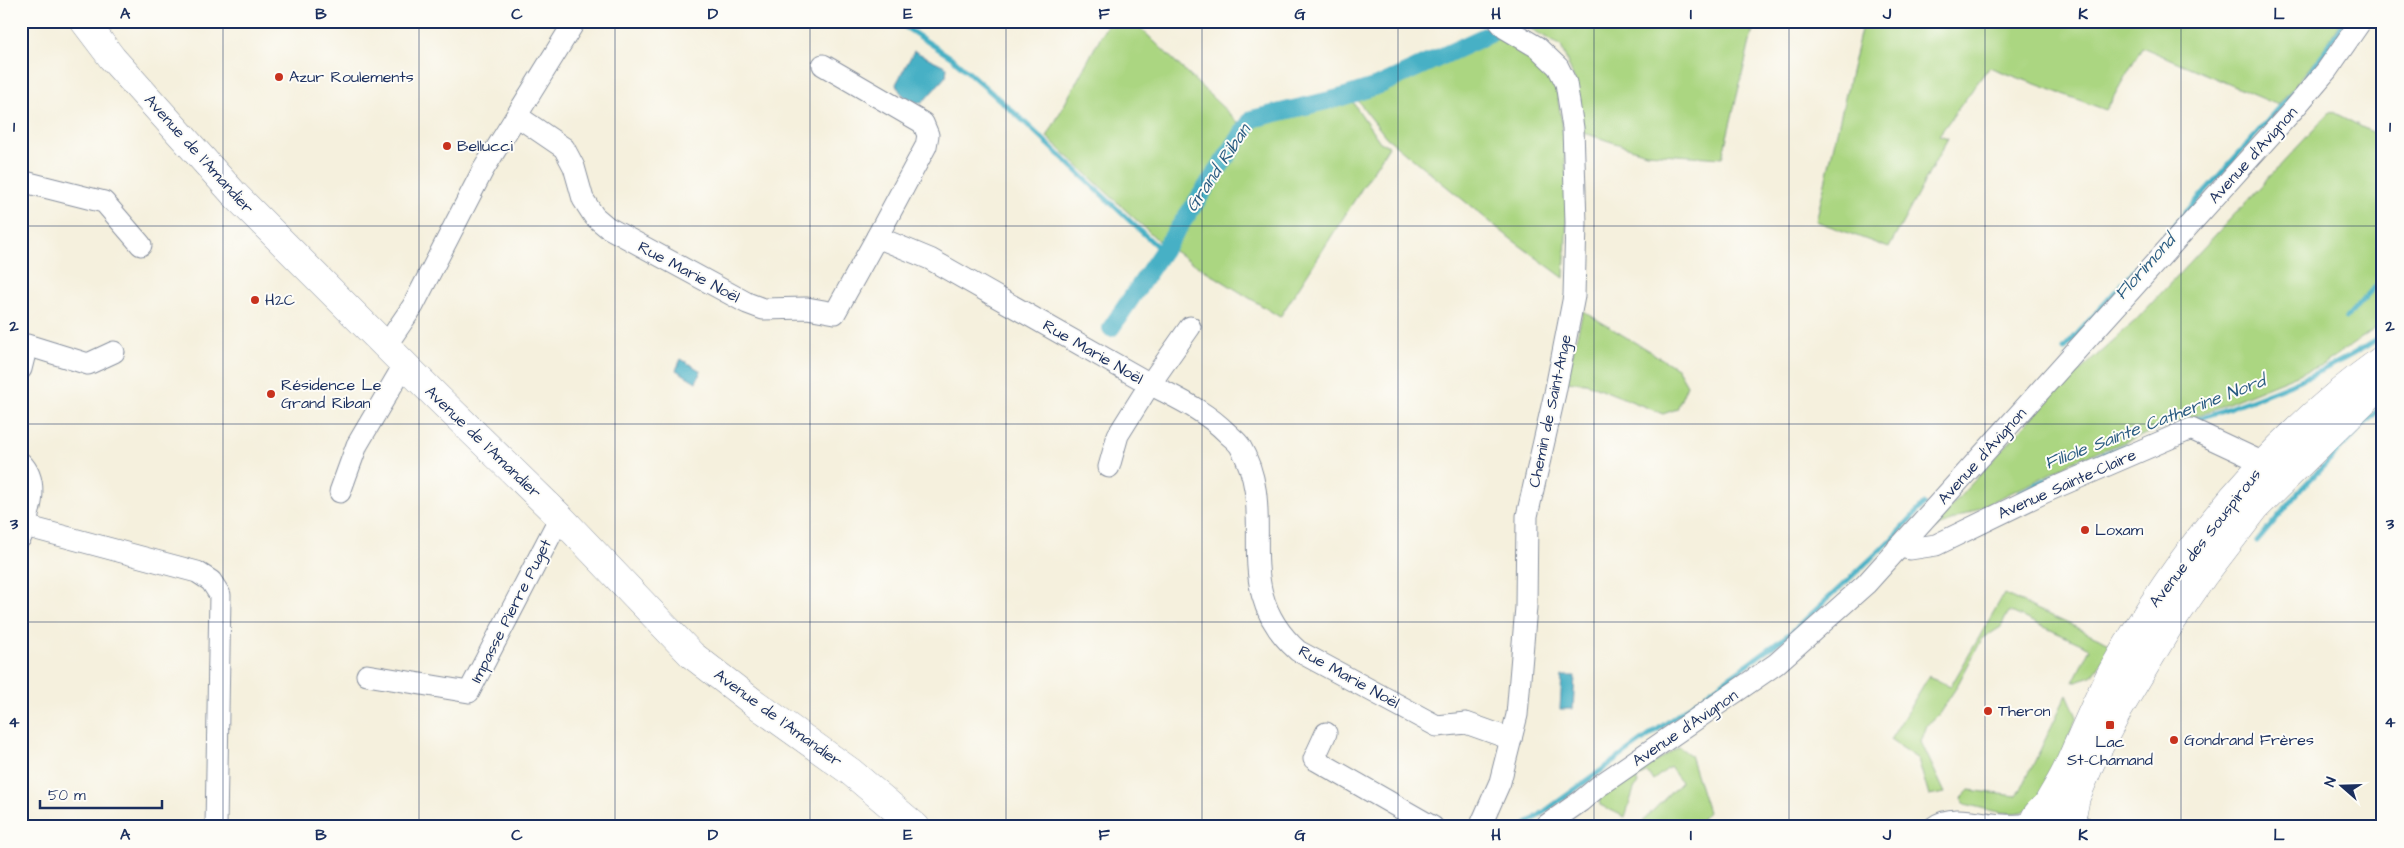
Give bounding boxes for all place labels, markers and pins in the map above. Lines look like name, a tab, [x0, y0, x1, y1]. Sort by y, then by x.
place label: Azur Roulements	[289, 66, 414, 88]
marker: Azur Roulements	[273, 71, 285, 83]
place label: Bellucci	[457, 135, 513, 157]
marker: Bellucci	[441, 140, 453, 152]
place label: H2C	[265, 289, 295, 311]
marker: H2C	[249, 294, 261, 306]
place label: Résidence Le Grand Riban	[281, 374, 382, 414]
marker: Résidence Le Grand Riban	[265, 388, 277, 400]
place label: Loxam	[2095, 519, 2144, 541]
marker: Loxam	[2079, 524, 2091, 536]
place label: Theron	[1998, 700, 2050, 722]
marker: Theron	[1982, 705, 1994, 717]
marker: Lac St-Chamand	[2104, 719, 2116, 731]
place label: Gondrand Frères	[2184, 729, 2314, 751]
place label: Lac St-Chamand	[2067, 731, 2153, 771]
marker: Gondrand Frères	[2168, 734, 2180, 746]

